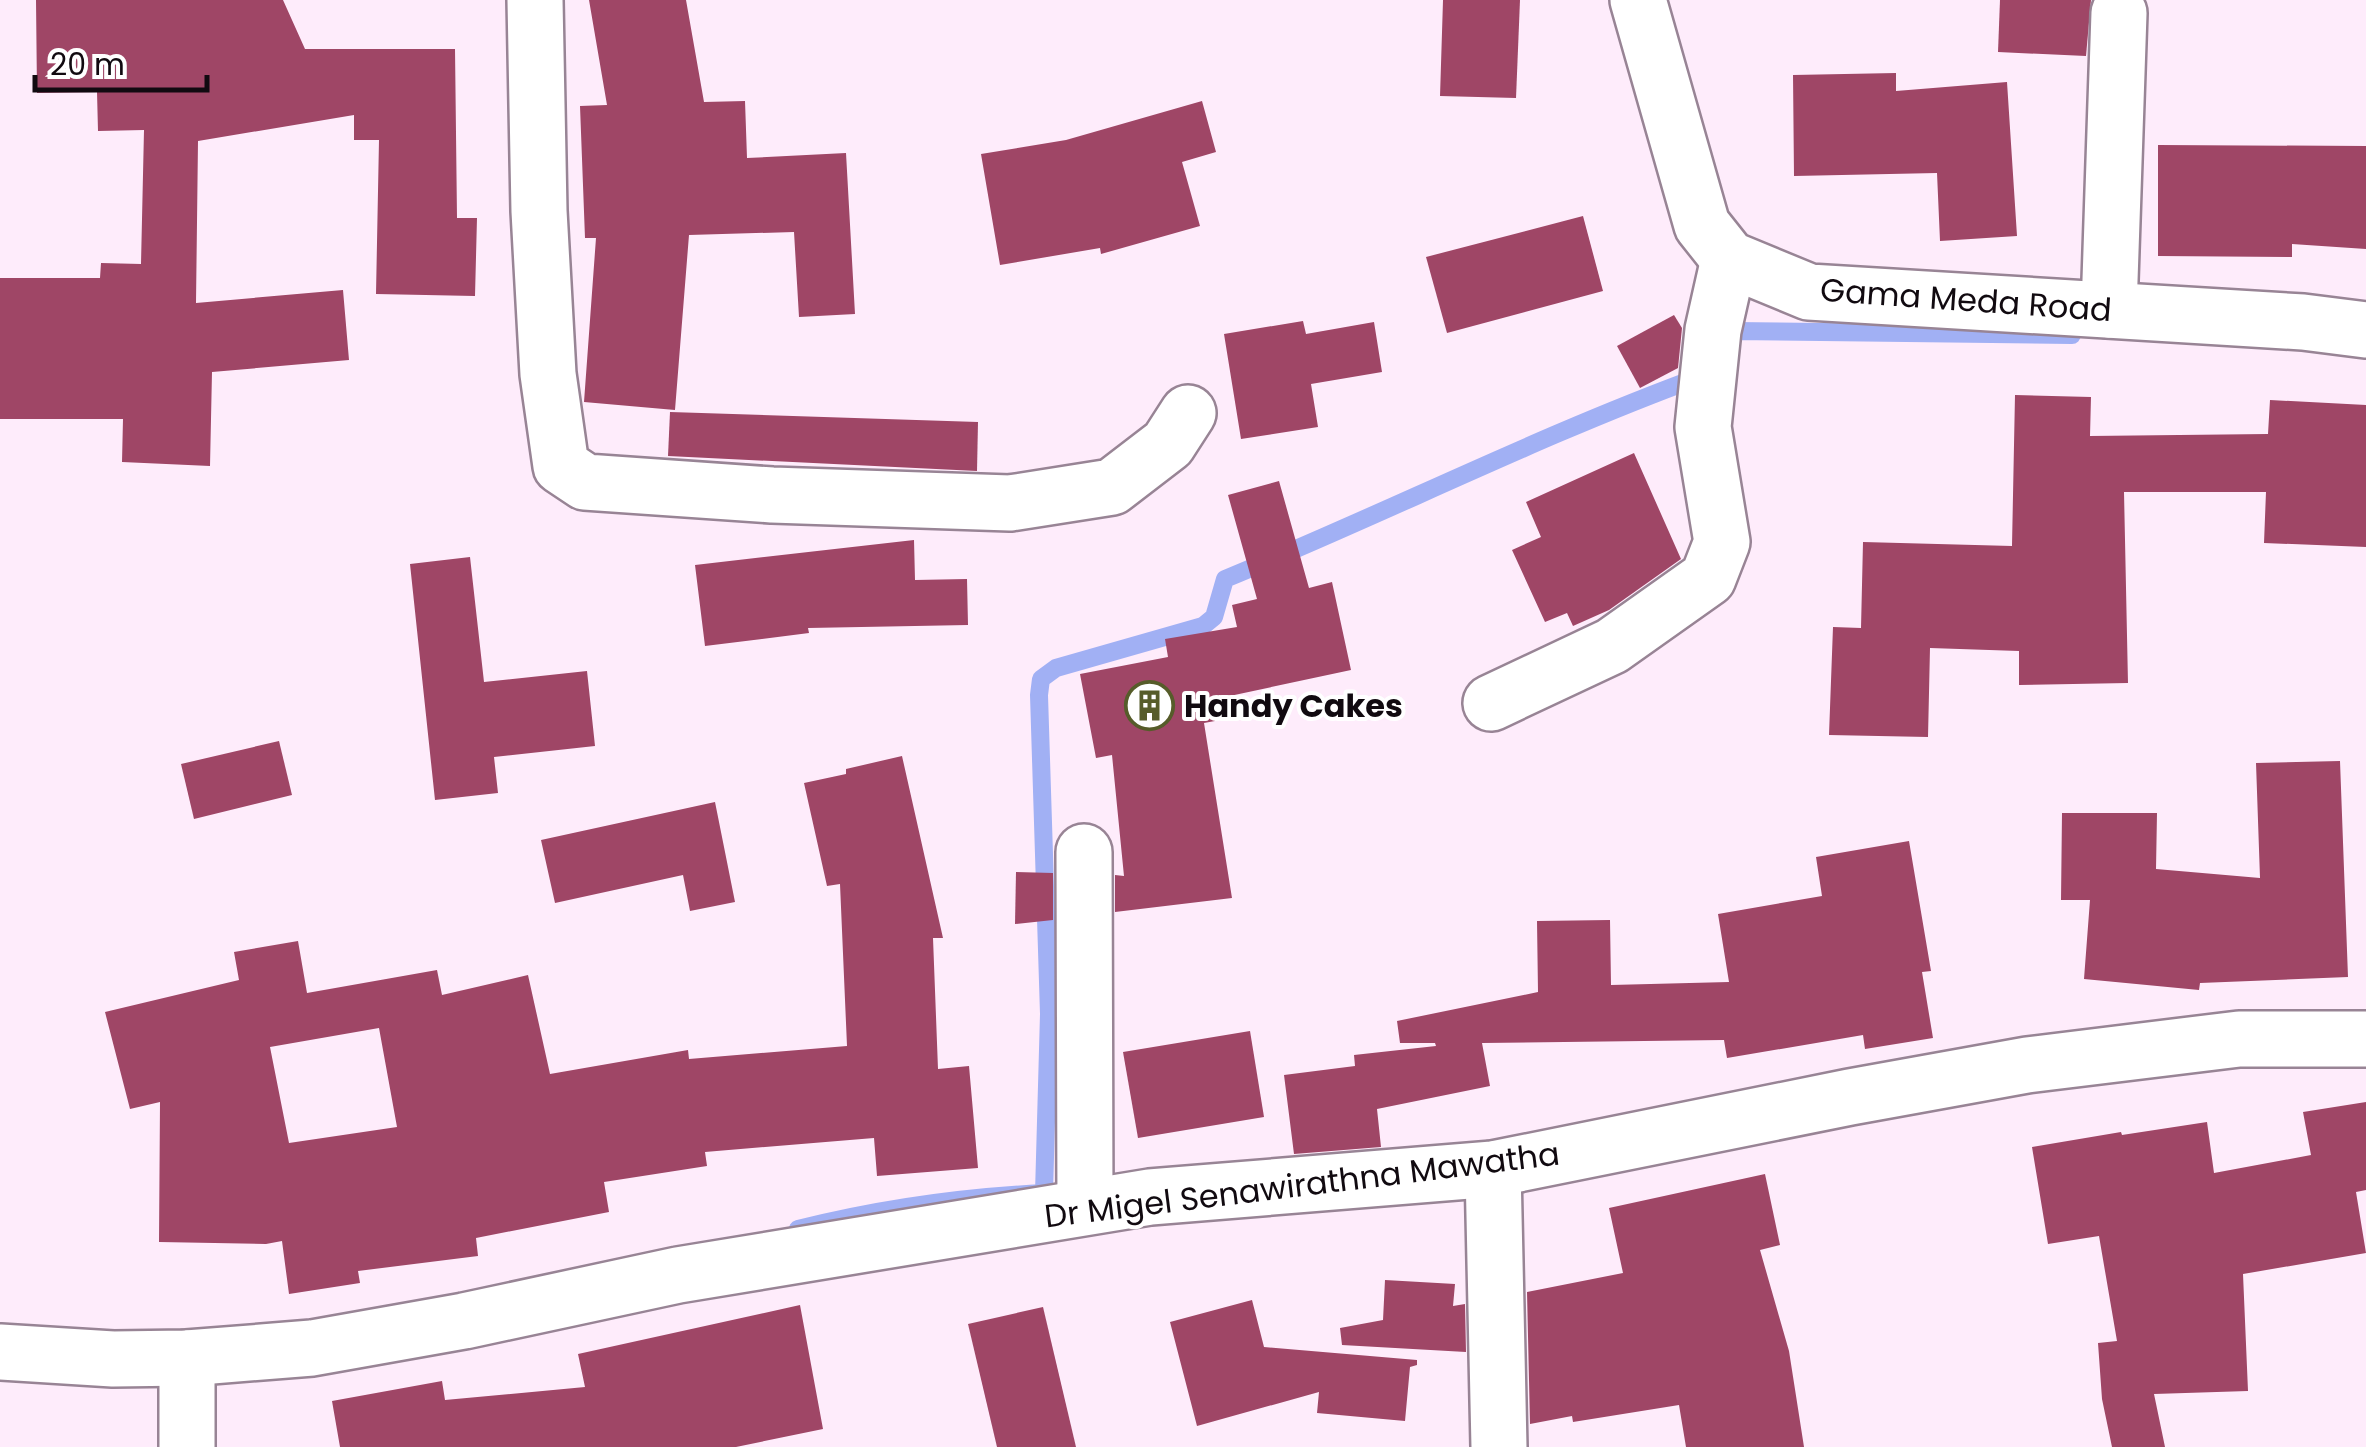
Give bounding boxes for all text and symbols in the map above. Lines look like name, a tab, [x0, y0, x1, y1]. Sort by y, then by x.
scale bar	[35, 30, 208, 92]
text: 20 m	[50, 43, 125, 86]
street label: Gama Meda Road	[1819, 267, 2113, 332]
building icon: Handy Cakes	[1123, 680, 1175, 732]
place label: Handy Cakes	[1184, 683, 1403, 728]
street label: Dr Migel Senawirathna Mawatha	[1042, 1131, 1562, 1238]

